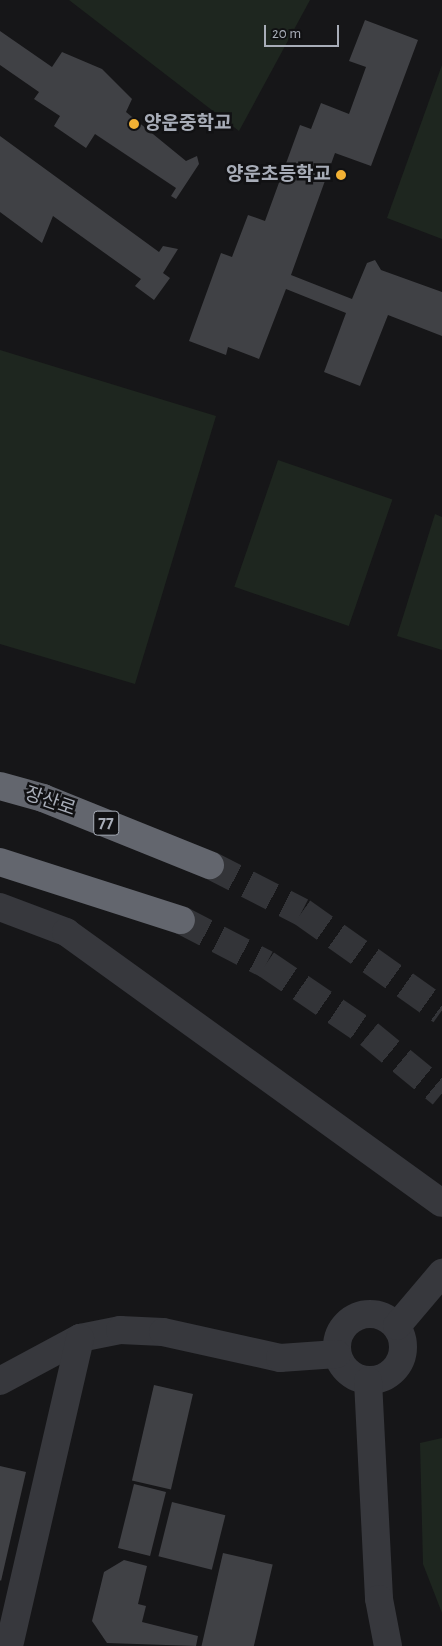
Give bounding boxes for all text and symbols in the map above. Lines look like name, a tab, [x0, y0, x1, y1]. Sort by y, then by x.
scale bar	[267, 15, 342, 47]
text: 20 m	[272, 26, 301, 41]
place label: 양운중학교	[144, 113, 231, 135]
marker: 양운중학교	[128, 118, 140, 130]
place label: 양운초등학교	[226, 164, 331, 186]
marker: 양운초등학교	[335, 169, 347, 181]
street label: 장산로	[21, 783, 79, 821]
road number: 77	[92, 808, 120, 838]

